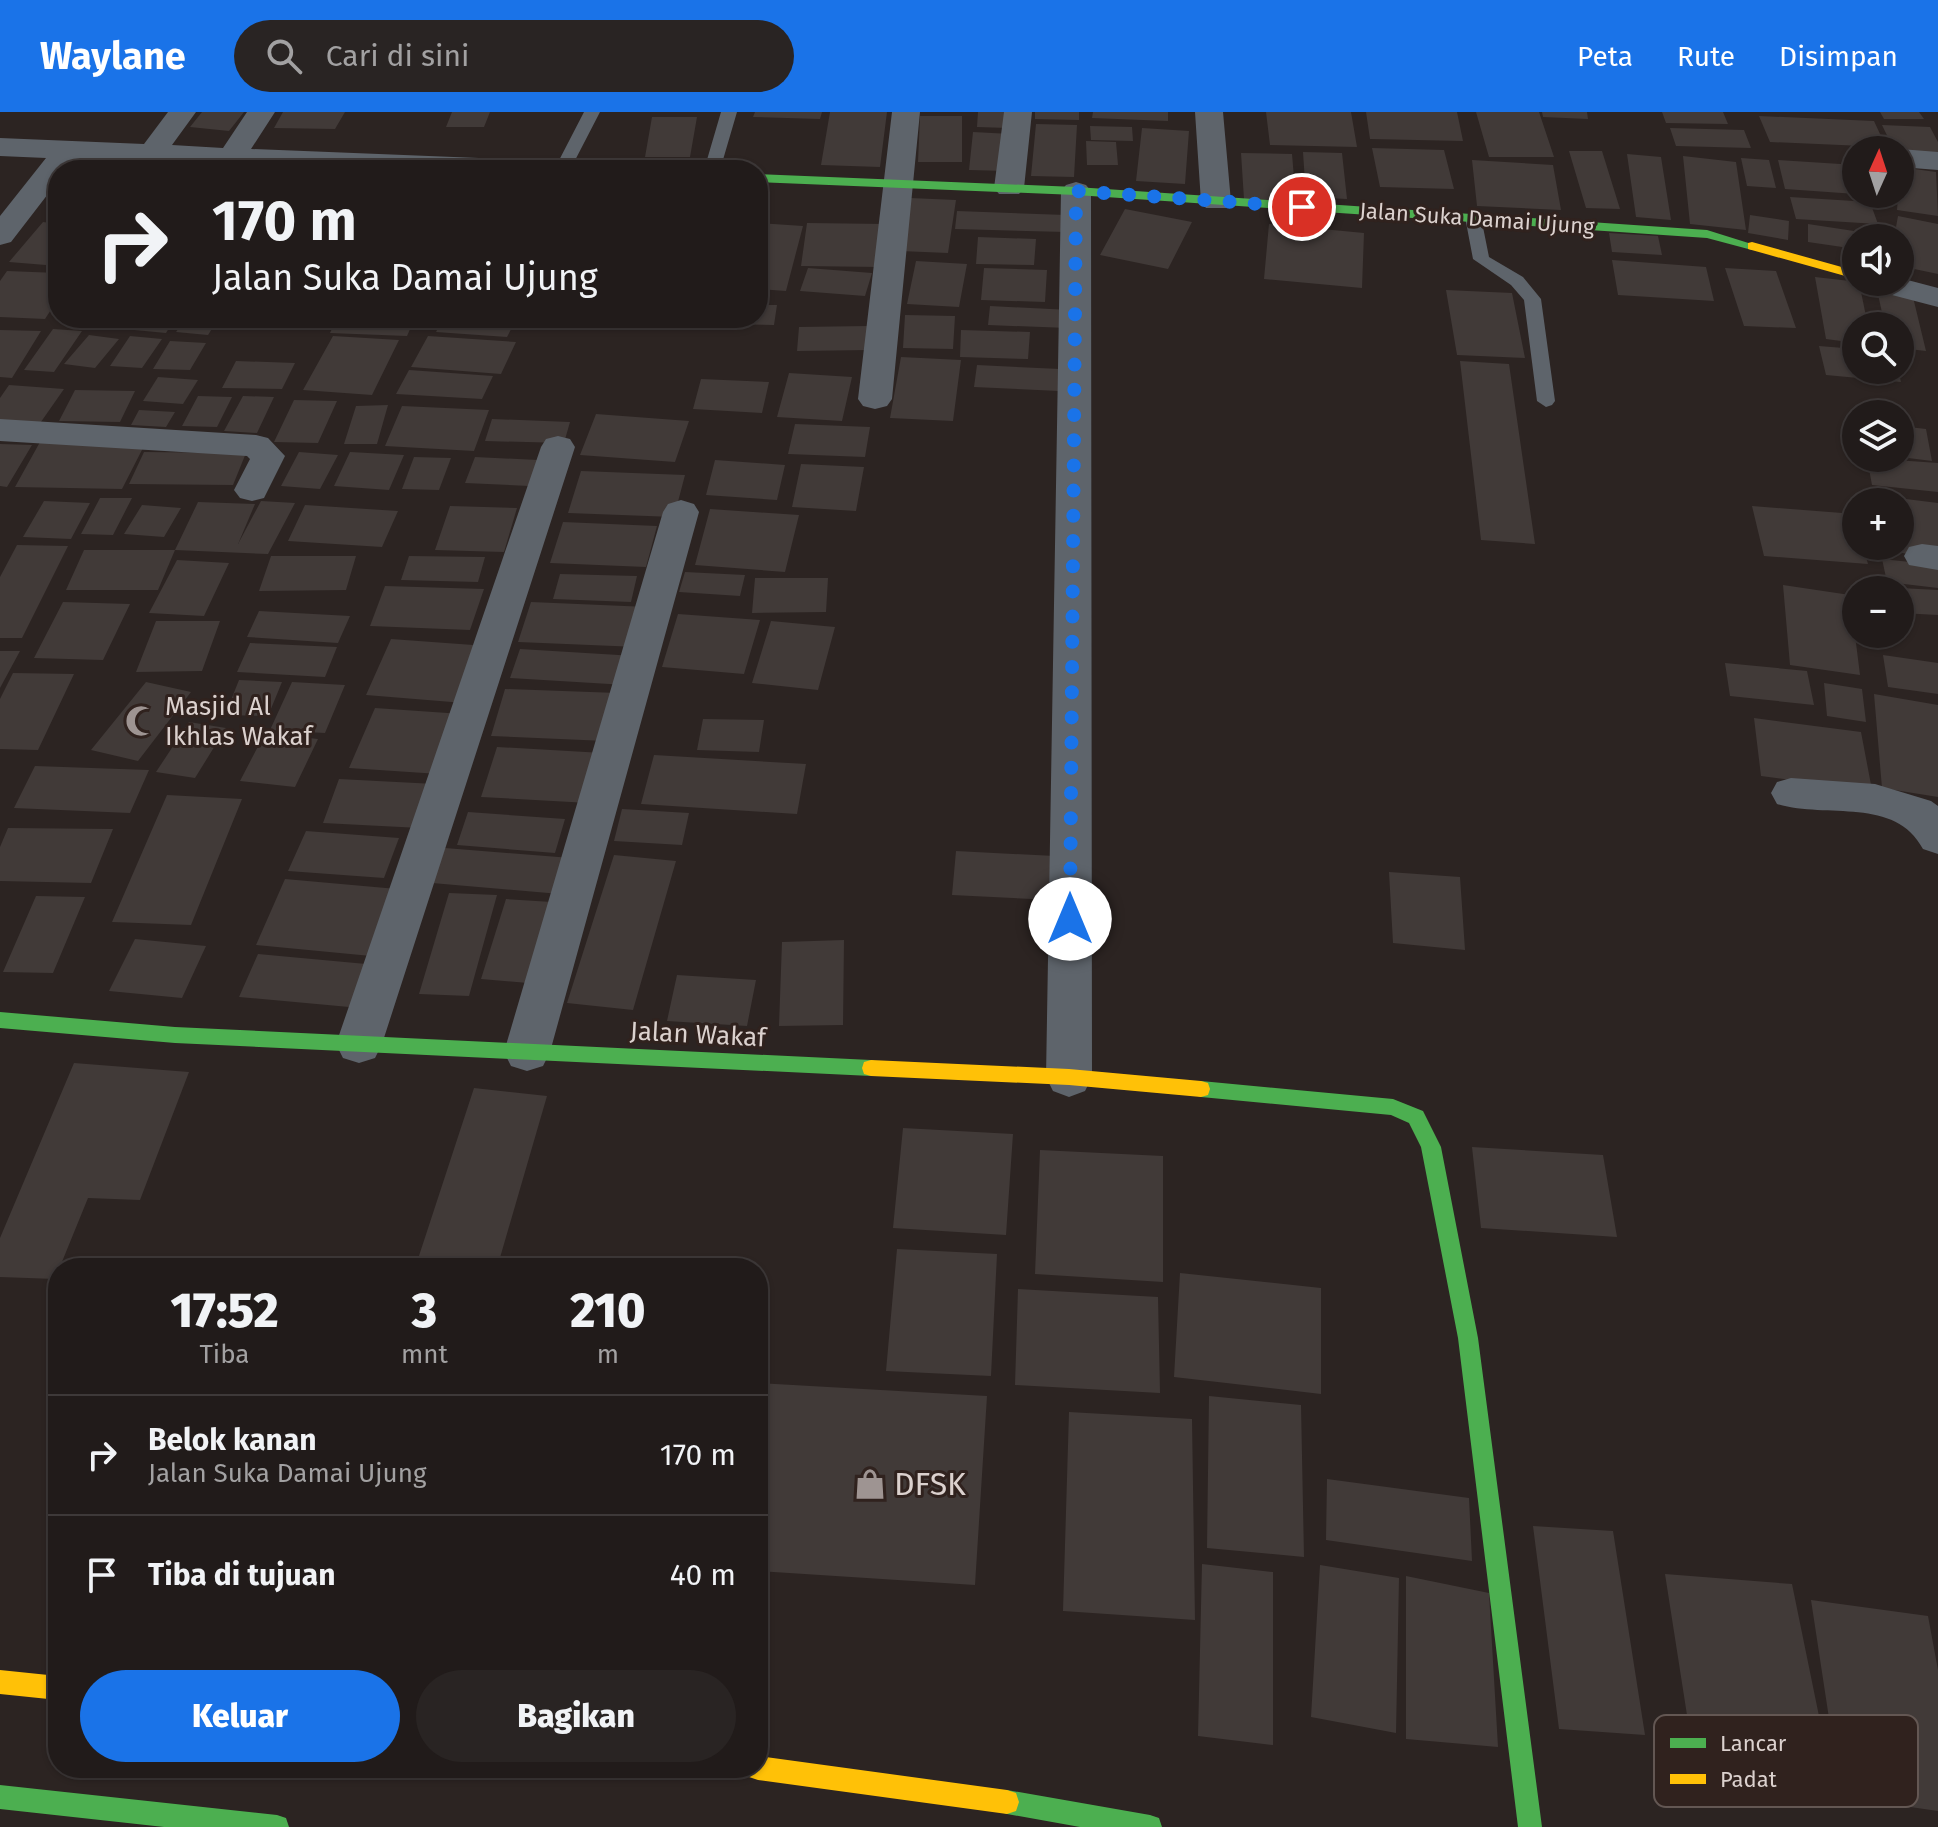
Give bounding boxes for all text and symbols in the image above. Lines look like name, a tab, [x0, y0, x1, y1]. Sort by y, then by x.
search box	[234, 20, 794, 92]
text: Waylane	[40, 33, 186, 79]
icon: search	[262, 34, 306, 78]
text: Cari di sini	[326, 38, 469, 74]
text: Peta	[1577, 40, 1633, 73]
text: Rute	[1677, 40, 1735, 73]
text: Disimpan	[1779, 40, 1898, 73]
north arrow	[1842, 136, 1914, 208]
map controls	[1842, 136, 1914, 648]
pin	[1268, 173, 1336, 241]
icon: arrive	[1280, 185, 1324, 229]
text: 170 m	[212, 188, 357, 255]
icon: right	[80, 192, 184, 296]
street label: Jalan Suka Damai Ujung	[1358, 197, 1596, 240]
button: sound	[1842, 224, 1914, 296]
text: Jalan Suka Damai Ujung	[212, 256, 598, 300]
button: search	[1842, 312, 1914, 384]
button: layers	[1842, 400, 1914, 472]
button: +	[1842, 488, 1914, 560]
button: −	[1842, 576, 1914, 648]
place label: Masjid Al Ikhlas Wakaf	[165, 691, 315, 752]
mosque icon: Masjid Al Ikhlas Wakaf	[124, 704, 158, 738]
position arrow	[1028, 877, 1112, 961]
street label: Jalan Wakaf	[629, 1015, 769, 1054]
text: 17:52	[170, 1282, 279, 1340]
text: 3	[412, 1282, 437, 1340]
text: 210	[570, 1282, 646, 1340]
text: Tiba	[199, 1339, 250, 1370]
text: mnt	[401, 1339, 448, 1370]
text: m	[597, 1339, 619, 1370]
text: Belok kanan	[148, 1422, 317, 1458]
icon: right	[80, 1433, 124, 1477]
text: 170 m	[660, 1437, 736, 1473]
text: Jalan Suka Damai Ujung	[148, 1458, 427, 1489]
place label: DFSK	[894, 1465, 966, 1503]
shop icon: DFSK	[853, 1467, 887, 1501]
icon: arrive	[80, 1553, 124, 1597]
text: Tiba di tujuan	[148, 1557, 335, 1593]
text: 40 m	[670, 1557, 736, 1593]
button: Keluar	[80, 1670, 400, 1762]
button: Bagikan	[416, 1670, 736, 1762]
legend	[1654, 1715, 1918, 1807]
text: Lancar	[1720, 1730, 1787, 1757]
text: Padat	[1720, 1766, 1777, 1793]

